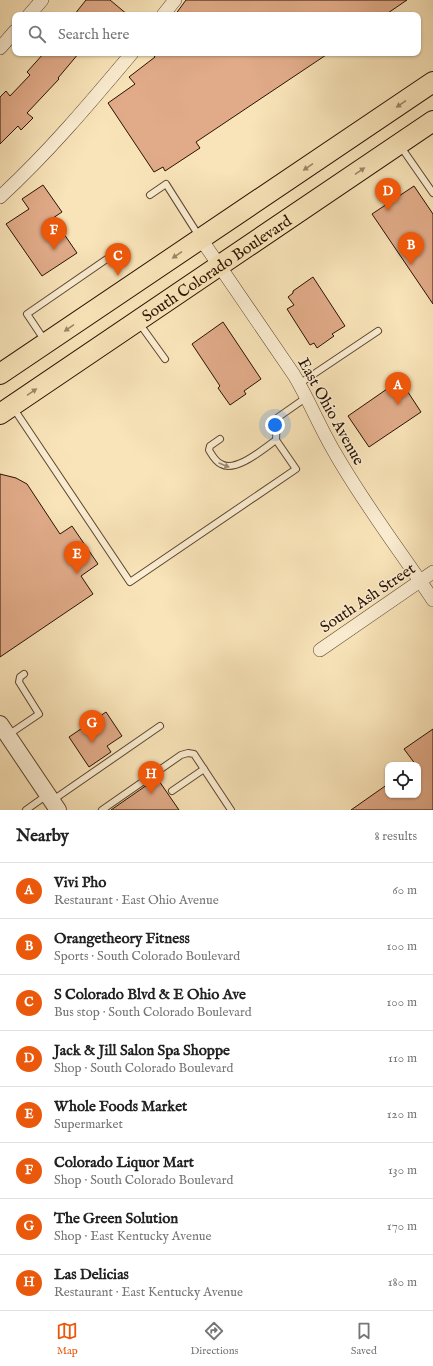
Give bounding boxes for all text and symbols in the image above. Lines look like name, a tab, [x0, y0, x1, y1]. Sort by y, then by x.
search box	[12, 12, 421, 56]
icon: search	[26, 23, 48, 45]
text: Search here	[58, 25, 129, 44]
one-way arrow	[395, 100, 406, 108]
one-way arrow	[302, 163, 314, 170]
one-way arrow	[354, 167, 366, 174]
pin: D	[375, 178, 401, 211]
street label: South Colorado Boulevard	[139, 211, 296, 327]
pin: F	[41, 217, 67, 250]
pin: B	[398, 232, 424, 265]
pin: C	[105, 243, 131, 276]
one-way arrow	[172, 251, 182, 259]
one-way arrow	[64, 324, 74, 332]
street label: East Ohio Avenue	[293, 355, 368, 469]
pin: A	[385, 372, 411, 405]
one-way arrow	[27, 388, 37, 396]
your location	[265, 415, 285, 435]
one-way arrow	[218, 461, 230, 468]
pin: E	[64, 541, 90, 574]
street label: South Ash Street	[317, 559, 420, 638]
pin: G	[79, 710, 105, 743]
pin: H	[138, 761, 164, 794]
map controls	[385, 762, 421, 798]
button: locate	[385, 762, 421, 798]
text: Nearby	[16, 826, 69, 847]
text: 8 results	[374, 828, 417, 845]
text: Vivi Pho	[54, 873, 106, 892]
text: A	[25, 882, 33, 899]
text: 60 m	[392, 882, 417, 899]
text: Restaurant · East Ohio Avenue	[54, 892, 219, 909]
text: Orangetheory Fitness	[54, 929, 190, 948]
text: B	[25, 938, 33, 955]
text: 100 m	[387, 938, 417, 955]
text: Sports · South Colorado Boulevard	[54, 948, 240, 965]
text: S Colorado Blvd & E Ohio Ave	[54, 985, 246, 1004]
text: C	[24, 994, 34, 1011]
text: 100 m	[387, 994, 417, 1011]
text: Bus stop · South Colorado Boulevard	[54, 1004, 252, 1021]
text: Jack & Jill Salon Spa Shoppe	[54, 1041, 230, 1060]
text: D	[24, 1050, 34, 1067]
text: 110 m	[388, 1050, 417, 1067]
text: Shop · South Colorado Boulevard	[54, 1060, 233, 1077]
text: Whole Foods Market	[54, 1097, 187, 1116]
text: E	[24, 1106, 34, 1123]
text: 120 m	[387, 1106, 417, 1123]
text: Supermarket	[54, 1116, 123, 1133]
text: Colorado Liquor Mart	[54, 1153, 194, 1172]
text: F	[25, 1162, 33, 1179]
text: 130 m	[388, 1162, 417, 1179]
text: Shop · South Colorado Boulevard	[54, 1172, 233, 1189]
text: The Green Solution	[54, 1209, 178, 1228]
text: G	[24, 1218, 34, 1235]
text: 170 m	[387, 1218, 417, 1235]
text: Shop · East Kentucky Avenue	[54, 1228, 212, 1245]
text: Las Delicias	[54, 1265, 129, 1284]
text: H	[23, 1274, 35, 1291]
text: 180 m	[388, 1274, 417, 1291]
text: Restaurant · East Kentucky Avenue	[54, 1284, 243, 1301]
tab: Map	[56, 1320, 78, 1358]
tab: Directions	[191, 1320, 238, 1358]
tab: Saved	[351, 1320, 377, 1358]

